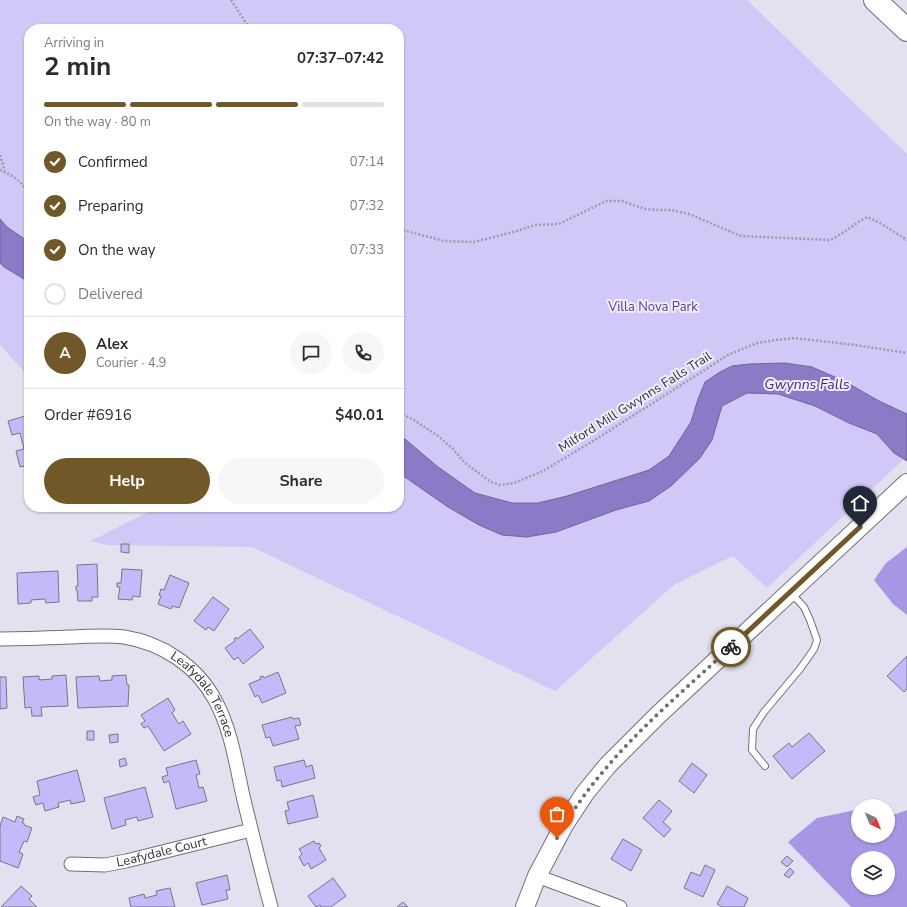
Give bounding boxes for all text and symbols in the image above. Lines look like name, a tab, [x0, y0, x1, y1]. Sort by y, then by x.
text: Arriving in	[44, 34, 104, 52]
text: 07:37–07:42	[297, 48, 384, 68]
text: 2 min	[44, 49, 111, 84]
text: On the way · 80 m	[44, 113, 151, 131]
icon: check	[44, 151, 66, 173]
text: Confirmed	[78, 152, 148, 172]
text: 07:14	[350, 153, 384, 171]
icon: check	[44, 195, 66, 217]
text: Preparing	[78, 196, 143, 216]
text: 07:32	[350, 197, 384, 215]
icon: check	[44, 239, 66, 261]
text: On the way	[78, 240, 156, 260]
text: 07:33	[350, 241, 384, 259]
text: Delivered	[78, 284, 143, 304]
park label: Villa Nova Park	[607, 298, 698, 316]
button: chat	[290, 332, 332, 374]
button: phone	[342, 332, 384, 374]
text: Alex	[96, 334, 128, 354]
text: A	[59, 343, 71, 363]
street label: Milford Mill Gwynns Falls Trail	[555, 347, 715, 457]
text: Courier · 4.9	[96, 354, 166, 372]
water label: Gwynns Falls	[764, 375, 850, 394]
text: Order #6916	[44, 405, 132, 425]
text: $40.01	[335, 405, 384, 425]
button: Help	[44, 458, 210, 504]
button: Share	[218, 458, 384, 504]
pin	[843, 486, 877, 527]
icon: home	[849, 492, 871, 514]
courier	[711, 627, 751, 667]
icon: bike	[720, 636, 742, 658]
street label: Leafydale Terrace	[167, 647, 238, 740]
pin	[540, 797, 574, 838]
north arrow	[851, 799, 895, 843]
map controls	[851, 799, 895, 895]
icon: bag	[546, 803, 568, 825]
street label: Leafydale Court	[115, 832, 209, 872]
button: layers	[851, 851, 895, 895]

